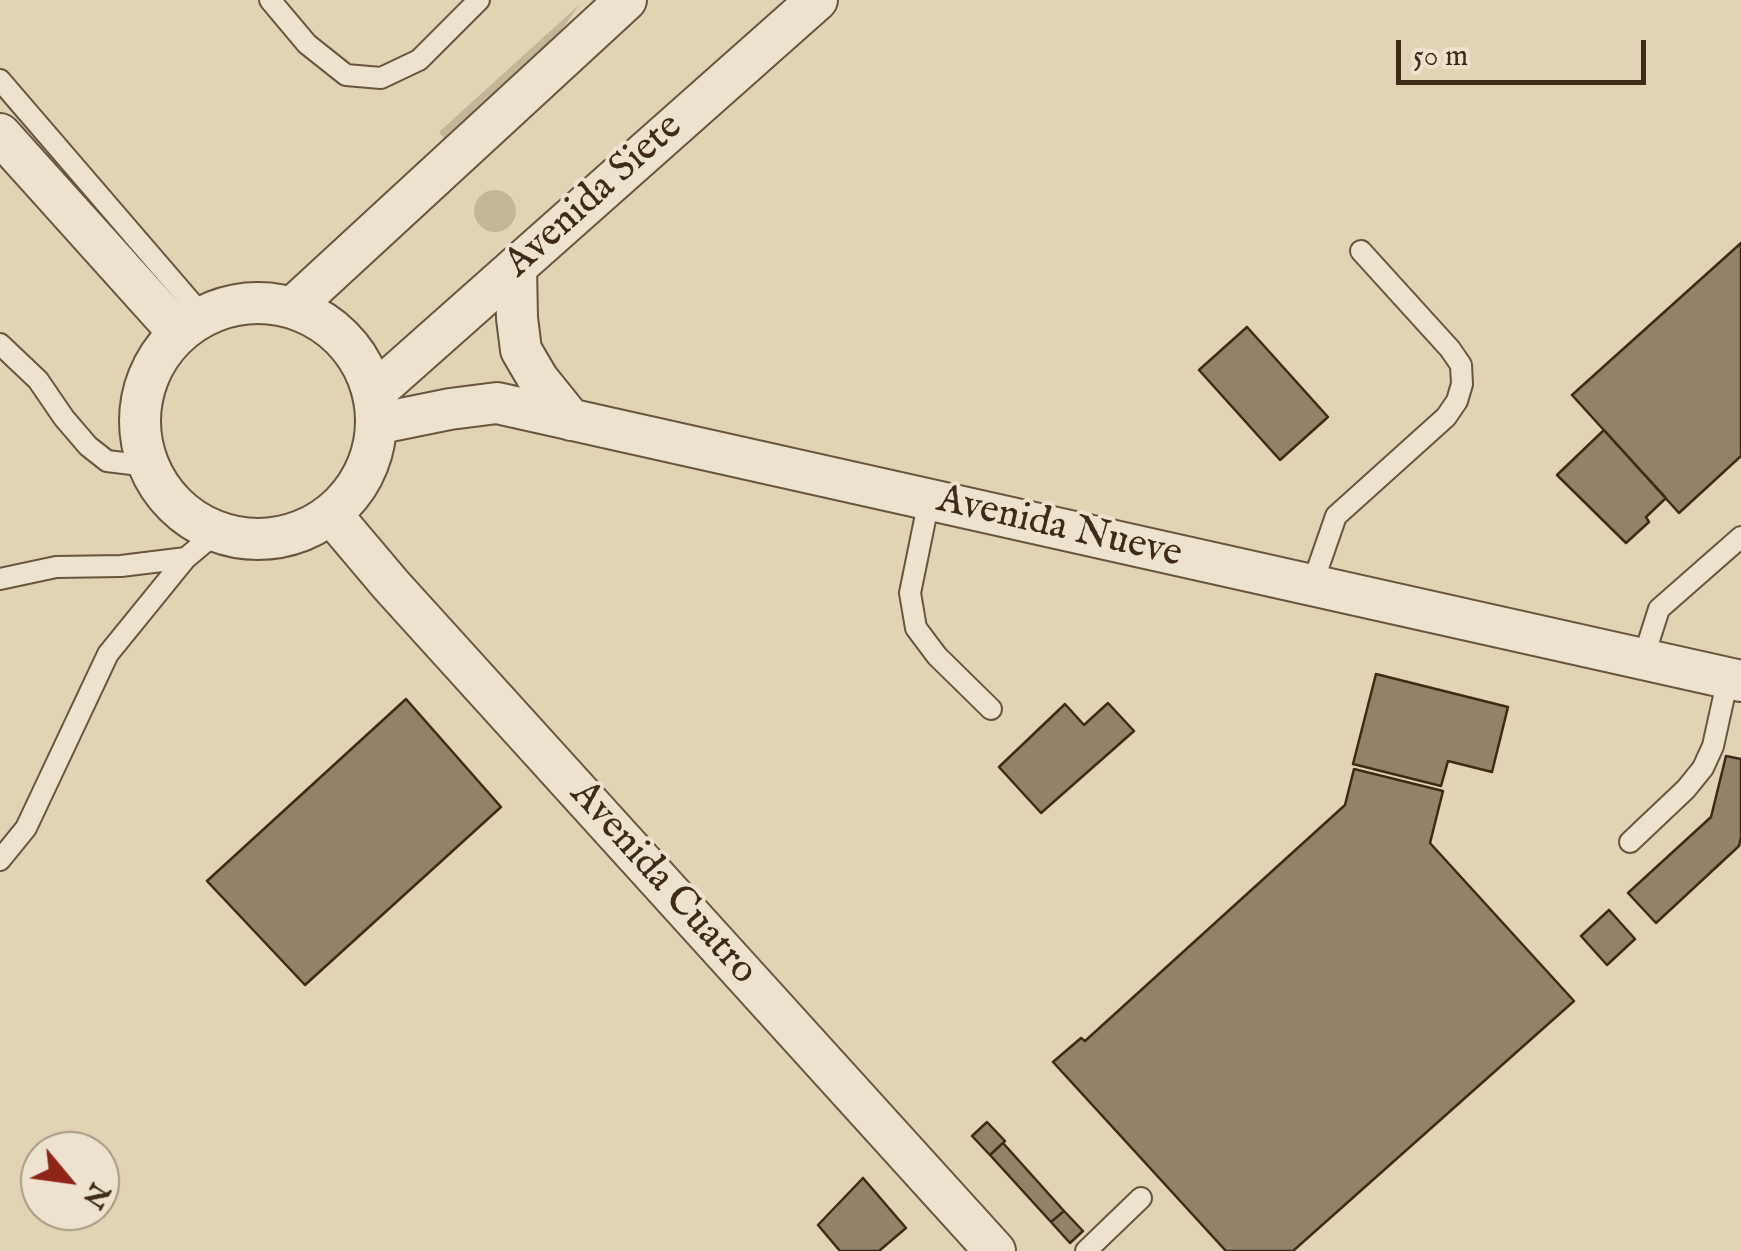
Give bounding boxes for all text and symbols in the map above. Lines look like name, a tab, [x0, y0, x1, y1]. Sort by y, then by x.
scale bar	[1401, 20, 1651, 82]
text: 50 m	[1413, 38, 1468, 76]
street label: Avenida Siete	[496, 105, 694, 289]
street label: Avenida Nueve	[932, 478, 1186, 580]
street label: Avenida Cuatro	[558, 772, 766, 996]
north arrow	[20, 1131, 120, 1231]
text: N	[74, 1176, 116, 1214]

